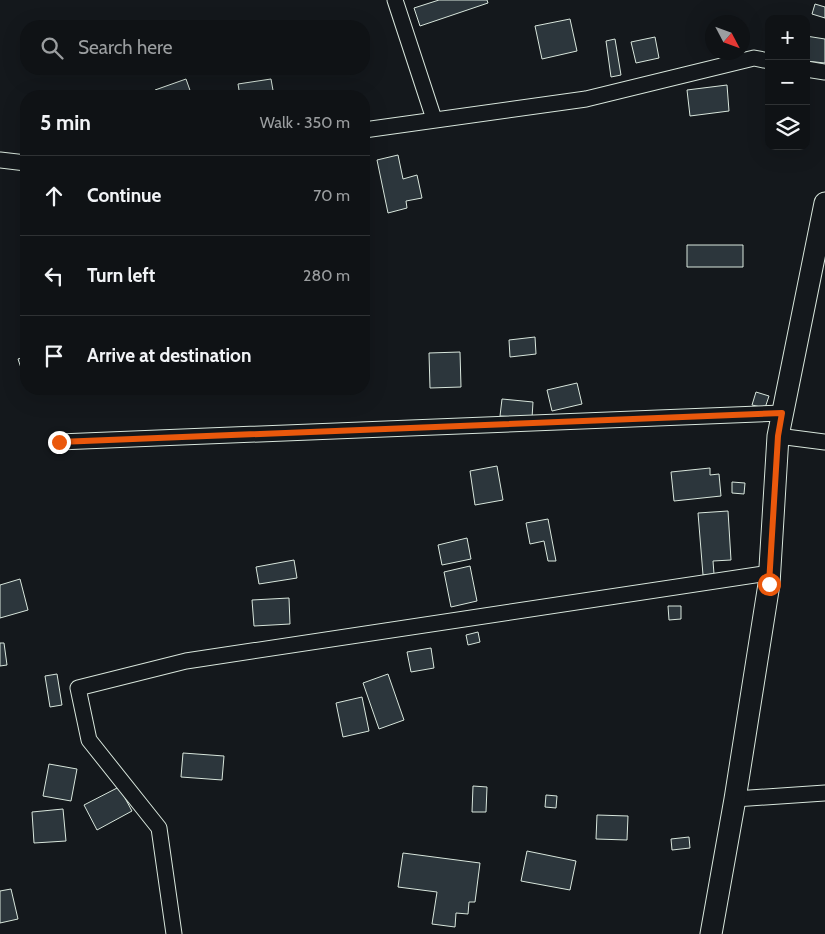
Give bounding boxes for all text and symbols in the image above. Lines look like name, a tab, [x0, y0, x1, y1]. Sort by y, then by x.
north arrow	[705, 15, 750, 60]
map controls	[765, 15, 810, 150]
button: +	[765, 15, 810, 60]
search box	[20, 20, 370, 75]
icon: search	[38, 34, 66, 62]
text: Search here	[78, 36, 172, 59]
button: −	[765, 60, 810, 105]
button: layers	[765, 105, 810, 150]
text: 5 min	[40, 110, 91, 135]
text: Walk · 350 m	[260, 113, 350, 132]
icon: ahead	[40, 182, 68, 210]
text: Continue	[87, 184, 161, 207]
text: 70 m	[313, 186, 350, 205]
icon: left	[40, 262, 68, 290]
text: Turn left	[87, 264, 155, 287]
text: 280 m	[303, 266, 350, 285]
icon: arrive	[40, 342, 68, 370]
text: Arrive at destination	[87, 344, 251, 367]
route end	[48, 431, 71, 454]
route start	[758, 573, 781, 596]

